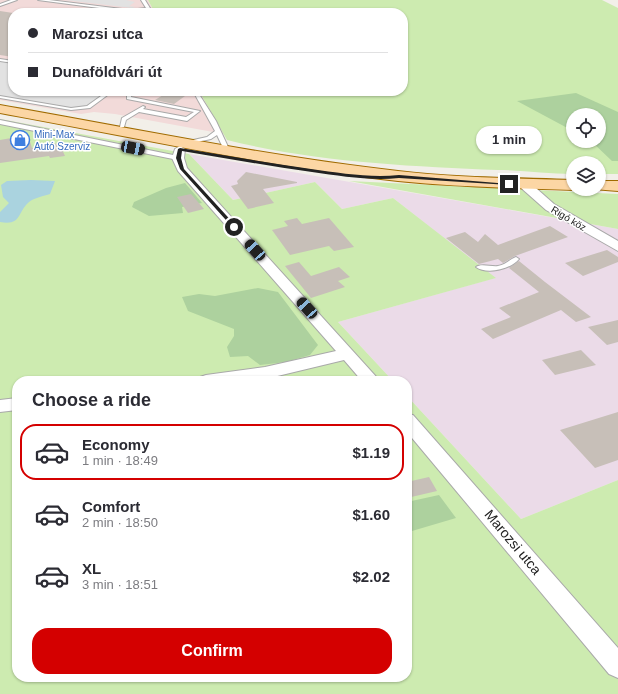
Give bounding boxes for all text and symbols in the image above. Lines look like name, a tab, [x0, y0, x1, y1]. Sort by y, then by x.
text: Marozsi utca	[52, 25, 143, 42]
text: Dunaföldvári út	[52, 63, 162, 80]
map controls	[566, 108, 606, 196]
button: locate	[566, 108, 606, 148]
callout: 1 min	[476, 126, 542, 154]
shop icon: Mini-Max Autó Szerviz	[9, 129, 31, 151]
place label: Mini-Max Autó Szerviz	[34, 129, 90, 152]
text: 1 min	[492, 132, 526, 147]
car	[120, 140, 146, 156]
button: layers	[566, 156, 606, 196]
route end	[500, 175, 518, 193]
street label: Rigó köz	[549, 204, 588, 233]
route start	[225, 218, 243, 236]
car	[243, 237, 267, 263]
car	[295, 295, 319, 321]
text: Choose a ride	[32, 390, 151, 410]
icon: car	[34, 434, 70, 470]
text: Economy	[82, 436, 150, 453]
text: $1.19	[352, 444, 390, 461]
text: 1 min · 18:49	[82, 453, 158, 468]
icon: car	[34, 496, 70, 532]
text: Comfort	[82, 498, 140, 515]
text: $1.60	[352, 506, 390, 523]
street label: Marozsi utca	[481, 506, 545, 578]
text: 2 min · 18:50	[82, 515, 158, 530]
icon: car	[34, 558, 70, 594]
text: XL	[82, 560, 101, 577]
text: $2.02	[352, 568, 390, 585]
text: 3 min · 18:51	[82, 577, 158, 592]
button: Confirm	[32, 628, 392, 674]

